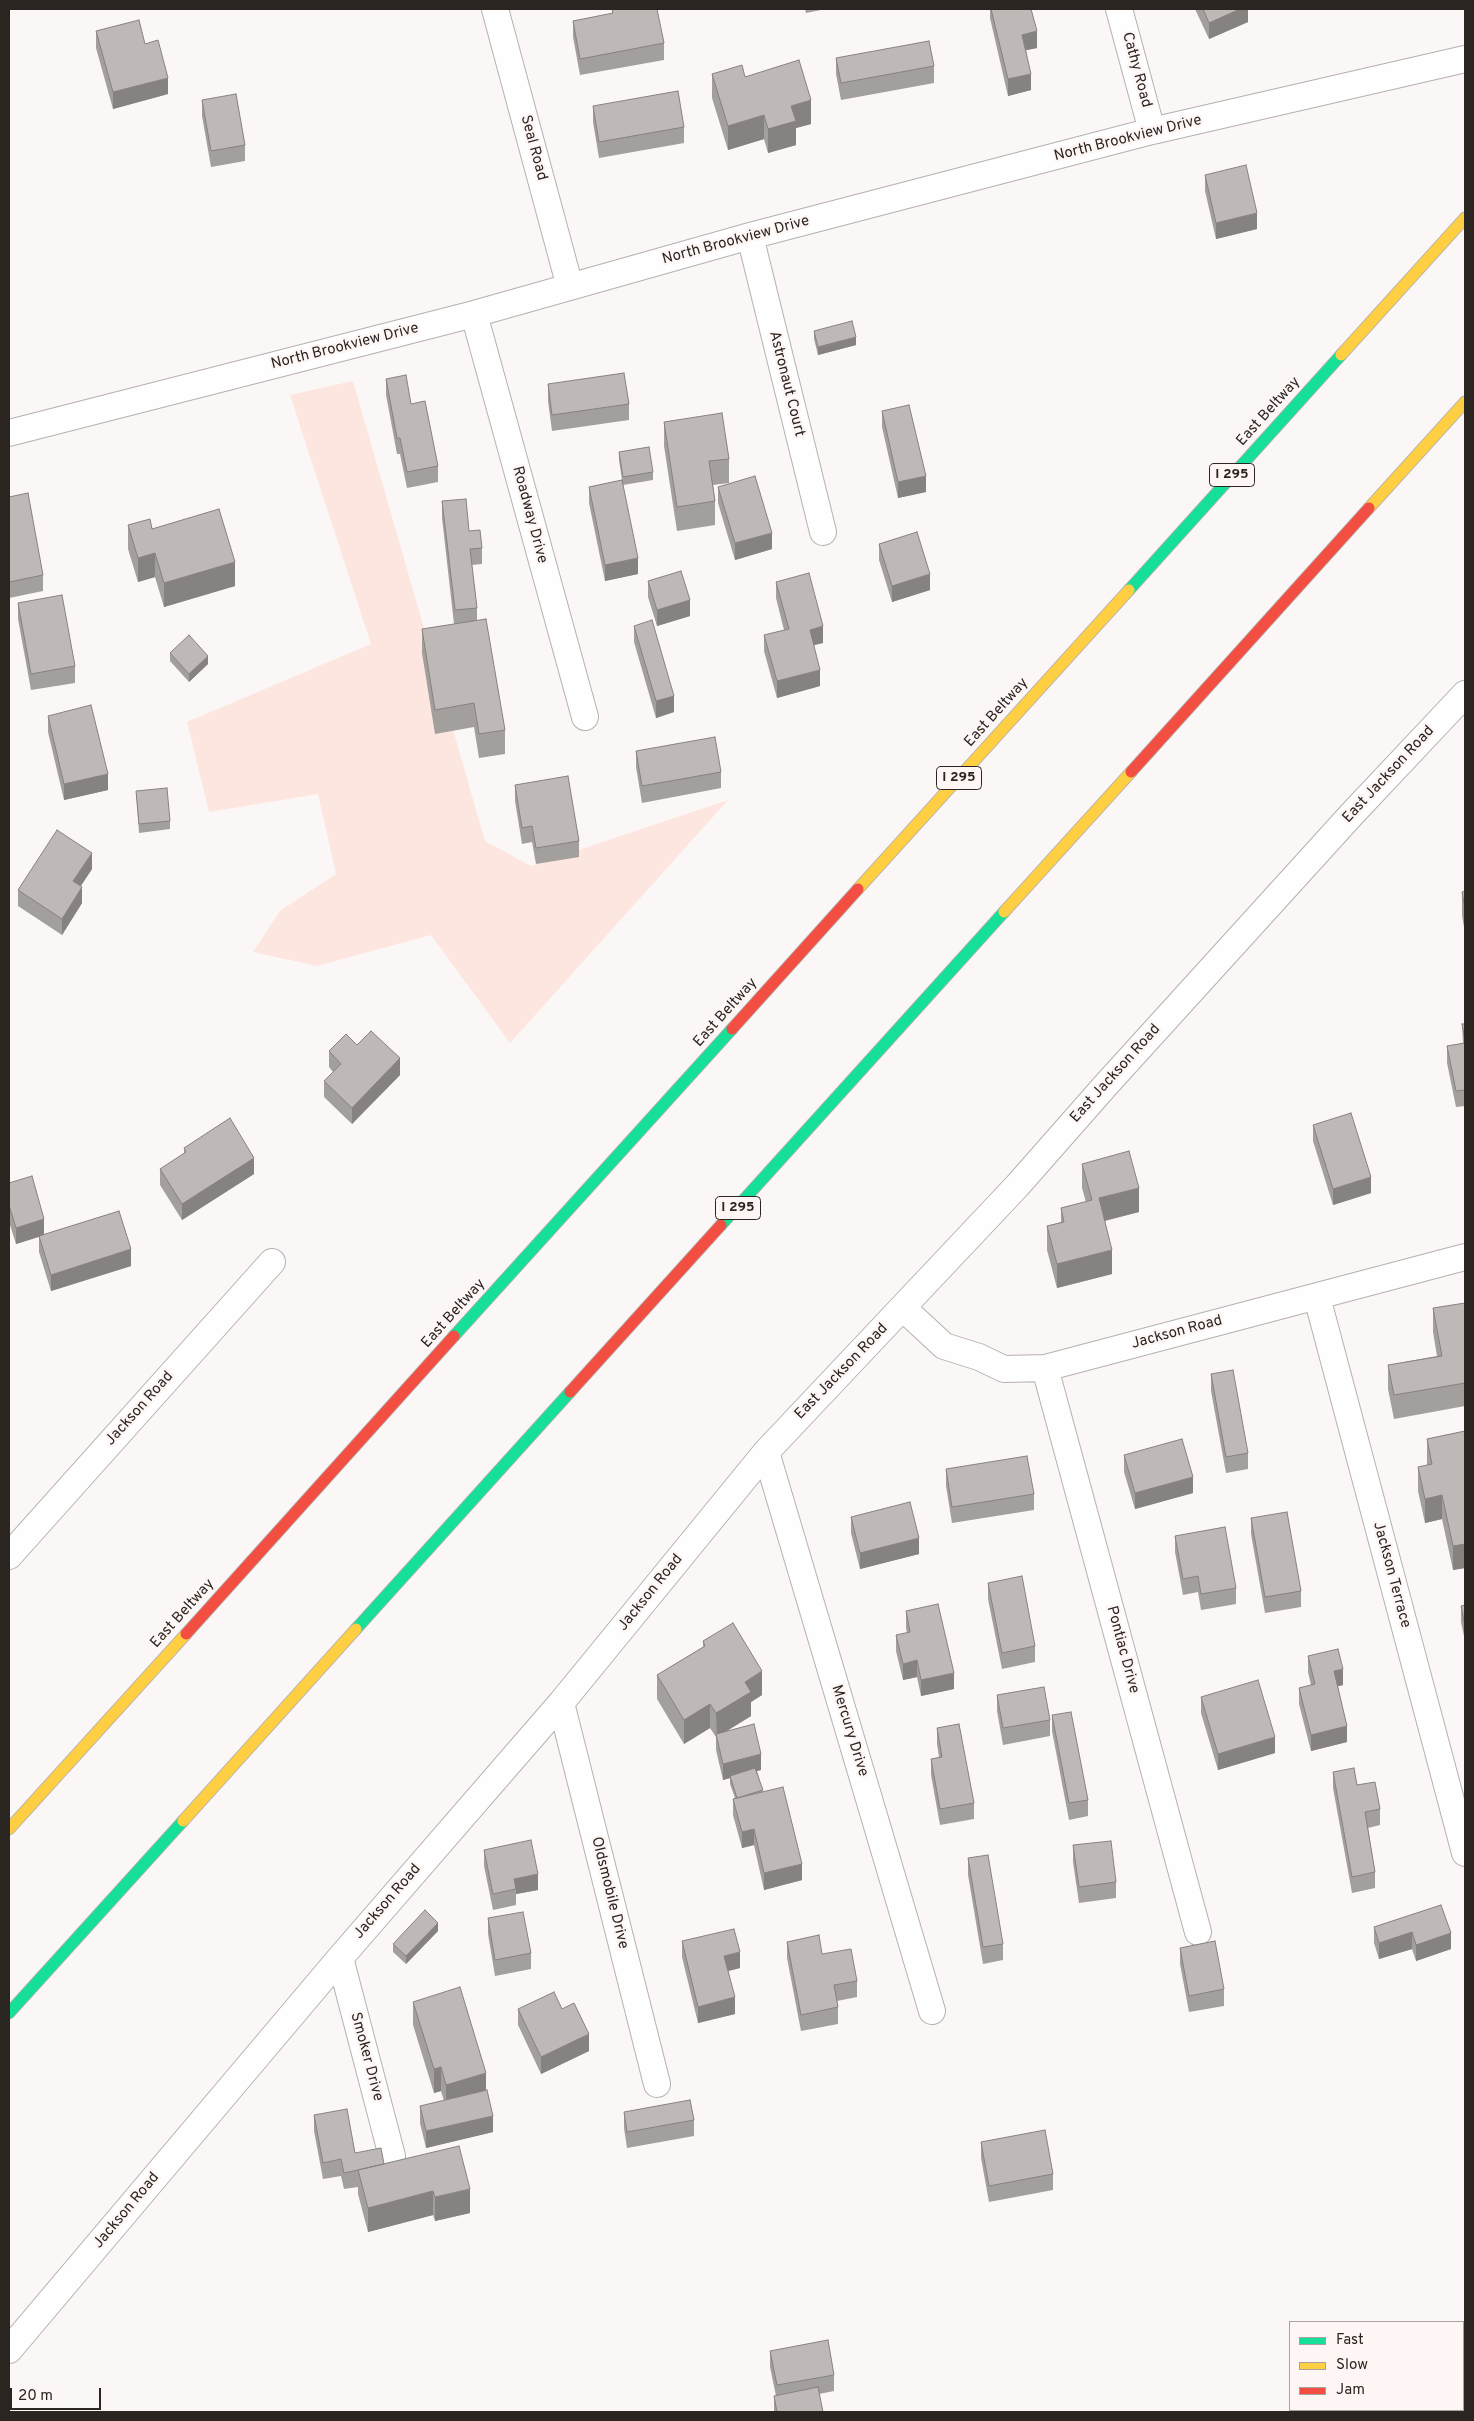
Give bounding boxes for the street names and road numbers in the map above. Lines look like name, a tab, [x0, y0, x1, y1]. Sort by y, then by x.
street label: Cathy Road	[1117, 30, 1155, 110]
street label: North Brookview Drive	[1052, 112, 1204, 166]
street label: Seal Road	[516, 113, 550, 183]
street label: North Brookview Drive	[660, 213, 812, 269]
street label: North Brookview Drive	[269, 320, 421, 374]
street label: Astronaut Court	[764, 329, 808, 439]
street label: East Beltway	[1233, 374, 1305, 450]
street label: Roadway Drive	[507, 464, 551, 566]
road number: I 295	[1210, 464, 1254, 486]
street label: East Beltway	[961, 675, 1033, 751]
street label: East Jackson Road	[1339, 723, 1439, 827]
road number: I 295	[936, 766, 982, 790]
street label: East Beltway	[690, 975, 762, 1051]
street label: East Jackson Road	[1067, 1021, 1165, 1127]
road number: I 295	[716, 1196, 760, 1220]
street label: East Beltway	[418, 1276, 490, 1352]
street label: Jackson Road	[1130, 1312, 1224, 1354]
street label: East Jackson Road	[792, 1320, 892, 1424]
street label: Jackson Road	[102, 1368, 178, 1450]
street label: Jackson Terrace	[1368, 1520, 1414, 1630]
street label: Jackson Road	[615, 1551, 687, 1635]
street label: East Beltway	[147, 1576, 219, 1652]
street label: Pontiac Drive	[1102, 1604, 1142, 1696]
street label: Mercury Drive	[827, 1683, 871, 1779]
street label: Oldsmobile Drive	[586, 1835, 632, 1951]
street label: Jackson Road	[351, 1861, 425, 1943]
street label: Smoker Drive	[346, 2011, 386, 2103]
street label: Jackson Road	[90, 2169, 164, 2253]

